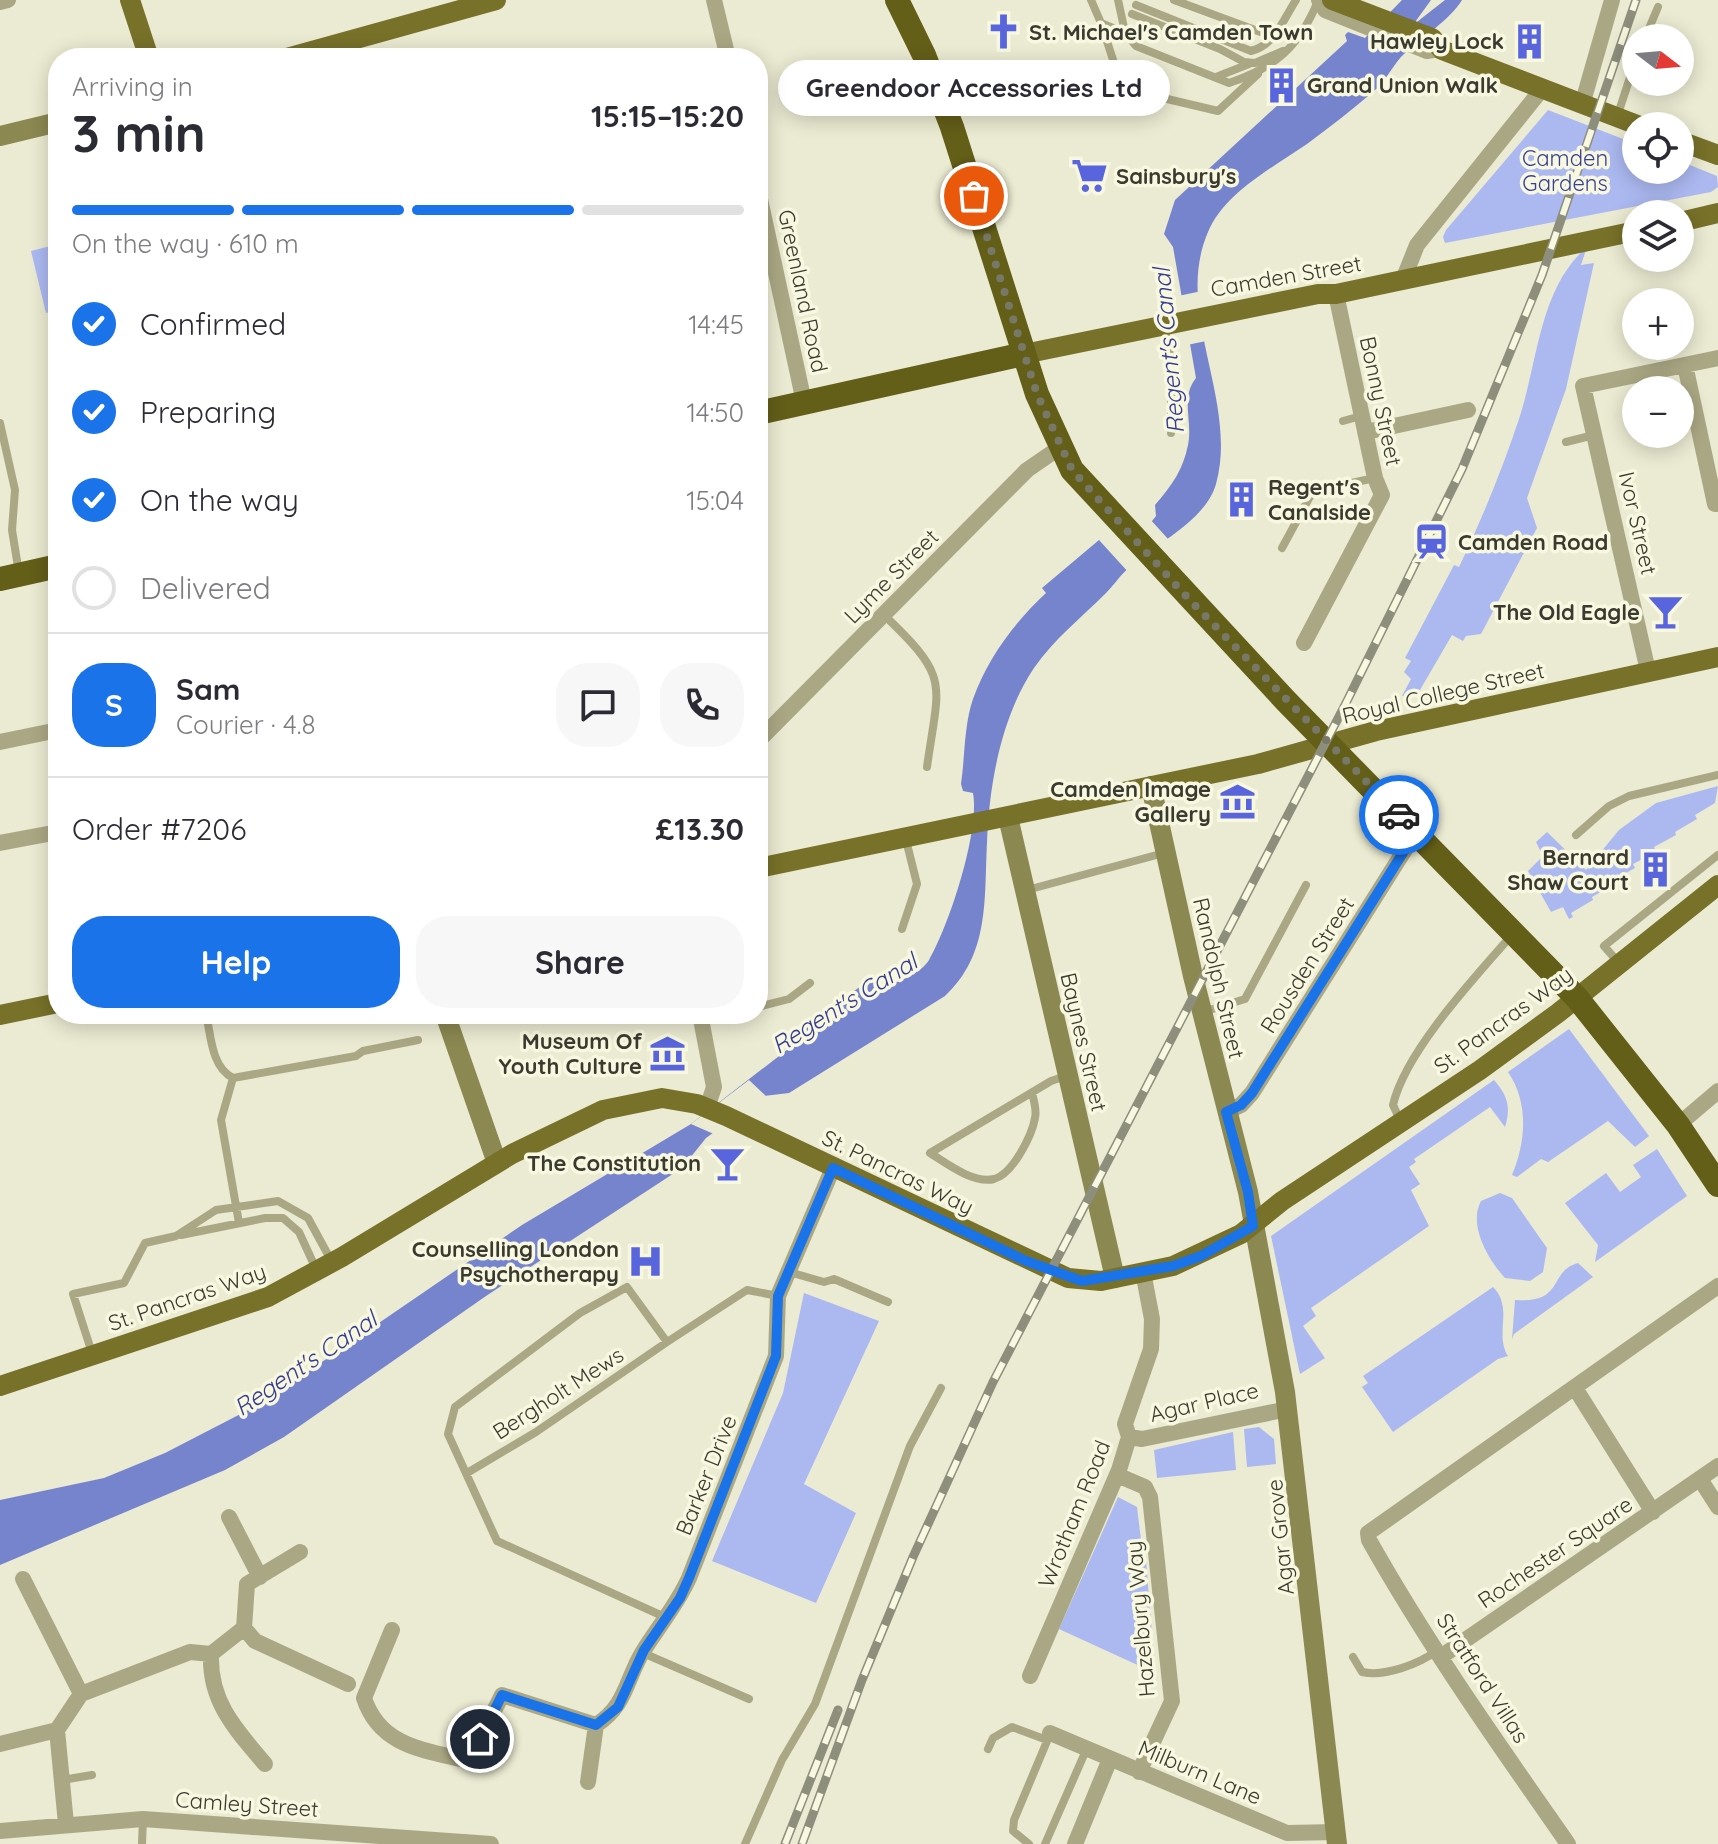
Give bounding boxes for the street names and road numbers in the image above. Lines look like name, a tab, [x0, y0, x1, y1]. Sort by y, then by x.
street label: Greenland Road	[772, 207, 834, 375]
street label: Camden Street	[1209, 249, 1363, 303]
street label: Bonny Street	[1354, 334, 1408, 468]
street label: Ivor Street	[1613, 469, 1663, 577]
street label: Lyme Street	[838, 523, 944, 629]
street label: Royal College Street	[1339, 656, 1547, 730]
street label: Rousden Street	[1254, 892, 1360, 1038]
street label: Randolph Street	[1187, 895, 1251, 1061]
street label: St. Pancras Way	[1428, 960, 1578, 1080]
street label: Baynes Street	[1054, 970, 1114, 1114]
street label: St. Pancras Way	[818, 1123, 978, 1221]
street label: St. Pancras Way	[104, 1257, 270, 1337]
street label: Bergholt Mews	[487, 1340, 629, 1446]
street label: Agar Place	[1147, 1376, 1261, 1428]
street label: Barker Drive	[669, 1411, 743, 1539]
street label: Wrotham Road	[1032, 1436, 1116, 1592]
street label: Agar Grove	[1260, 1478, 1300, 1596]
street label: Rochester Square	[1472, 1490, 1638, 1614]
street label: Hazelbury Way	[1119, 1540, 1161, 1698]
street label: Stratford Villas	[1431, 1608, 1535, 1748]
street label: Milburn Lane	[1134, 1733, 1266, 1811]
street label: Camley Street	[174, 1785, 320, 1823]

